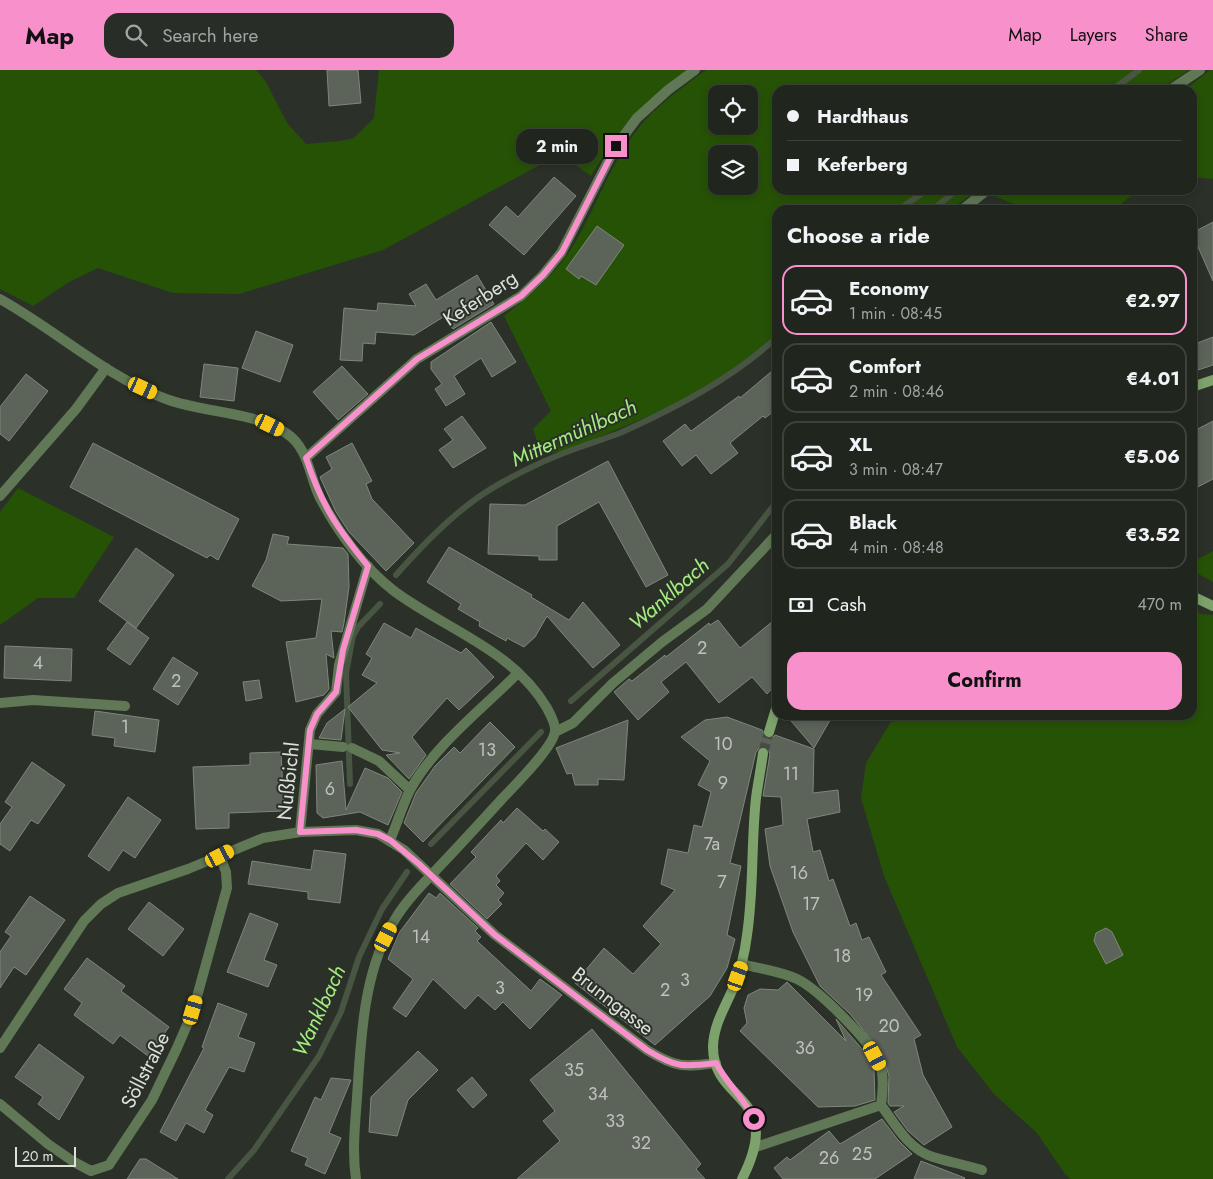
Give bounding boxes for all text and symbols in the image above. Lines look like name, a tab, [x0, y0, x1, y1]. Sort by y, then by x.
search box	[104, 13, 454, 58]
text: Map	[25, 18, 74, 53]
icon: search	[122, 21, 150, 49]
text: Search here	[162, 22, 258, 49]
text: Map	[1008, 22, 1042, 48]
text: Layers	[1070, 22, 1117, 48]
text: Share	[1145, 22, 1188, 48]
map controls	[708, 85, 758, 195]
button: locate	[708, 85, 758, 135]
text: Hardthaus	[817, 103, 908, 130]
callout: 2 min	[516, 128, 598, 164]
text: 2 min	[536, 135, 578, 158]
route end	[605, 135, 627, 157]
button: layers	[708, 145, 758, 195]
text: Keferberg	[817, 151, 908, 178]
text: Choose a ride	[787, 219, 930, 251]
street label: Keferberg	[437, 264, 523, 333]
text: Economy	[849, 275, 929, 302]
icon: car	[789, 278, 834, 323]
text: €2.97	[1125, 287, 1180, 314]
text: 1 min · 08:45	[849, 302, 942, 325]
text: Comfort	[849, 353, 921, 380]
icon: car	[789, 356, 834, 401]
text: €4.01	[1126, 365, 1180, 392]
car	[126, 375, 159, 401]
text: 2 min · 08:46	[849, 380, 944, 403]
water label: Mittermühlbach	[506, 392, 642, 474]
car	[253, 412, 286, 438]
text: XL	[849, 431, 872, 458]
icon: car	[789, 434, 834, 479]
text: €5.06	[1124, 443, 1180, 470]
text: 3 min · 08:47	[849, 458, 943, 481]
text: Black	[849, 509, 897, 536]
icon: car	[789, 512, 834, 557]
text: €3.52	[1125, 521, 1180, 548]
text: 4 min · 08:48	[849, 536, 944, 559]
water label: Wanklbach	[622, 551, 716, 637]
icon: cash	[787, 591, 815, 619]
text: Cash	[827, 591, 867, 618]
text: 470 m	[1137, 593, 1182, 616]
house number: 2	[697, 635, 707, 661]
house number: 4	[33, 650, 43, 676]
button: Confirm	[787, 652, 1182, 710]
house number: 2	[171, 668, 181, 694]
house number: 1	[121, 714, 129, 740]
house number: 10	[714, 731, 733, 757]
house number: 13	[478, 737, 496, 763]
street label: Nußbichl	[270, 740, 307, 822]
house number: 11	[783, 761, 799, 787]
house number: 9	[718, 770, 728, 796]
house number: 6	[325, 776, 335, 802]
house number: 7a	[704, 831, 720, 857]
car	[203, 843, 236, 869]
house number: 16	[790, 860, 808, 886]
house number: 7	[717, 869, 727, 895]
house number: 17	[802, 891, 820, 917]
car	[372, 920, 399, 954]
house number: 14	[412, 924, 430, 950]
house number: 18	[833, 943, 851, 969]
car	[726, 959, 749, 993]
water label: Wanklbach	[285, 960, 353, 1062]
street label: Brunngasse	[566, 960, 660, 1043]
house number: 3	[680, 967, 690, 993]
house number: 3	[495, 975, 505, 1001]
house number: 2	[660, 977, 670, 1003]
house number: 19	[855, 982, 873, 1008]
car	[181, 994, 204, 1026]
house number: 20	[878, 1013, 900, 1039]
street label: Söllstraße	[114, 1027, 177, 1113]
house number: 36	[795, 1035, 815, 1061]
car	[861, 1039, 888, 1073]
house number: 35	[564, 1057, 584, 1083]
house number: 34	[588, 1081, 608, 1107]
house number: 33	[605, 1108, 625, 1134]
route start	[743, 1108, 765, 1130]
house number: 32	[631, 1130, 651, 1156]
house number: 25	[852, 1141, 872, 1167]
scale bar	[15, 1144, 76, 1167]
house number: 26	[819, 1145, 839, 1171]
text: 20 m	[22, 1146, 54, 1166]

